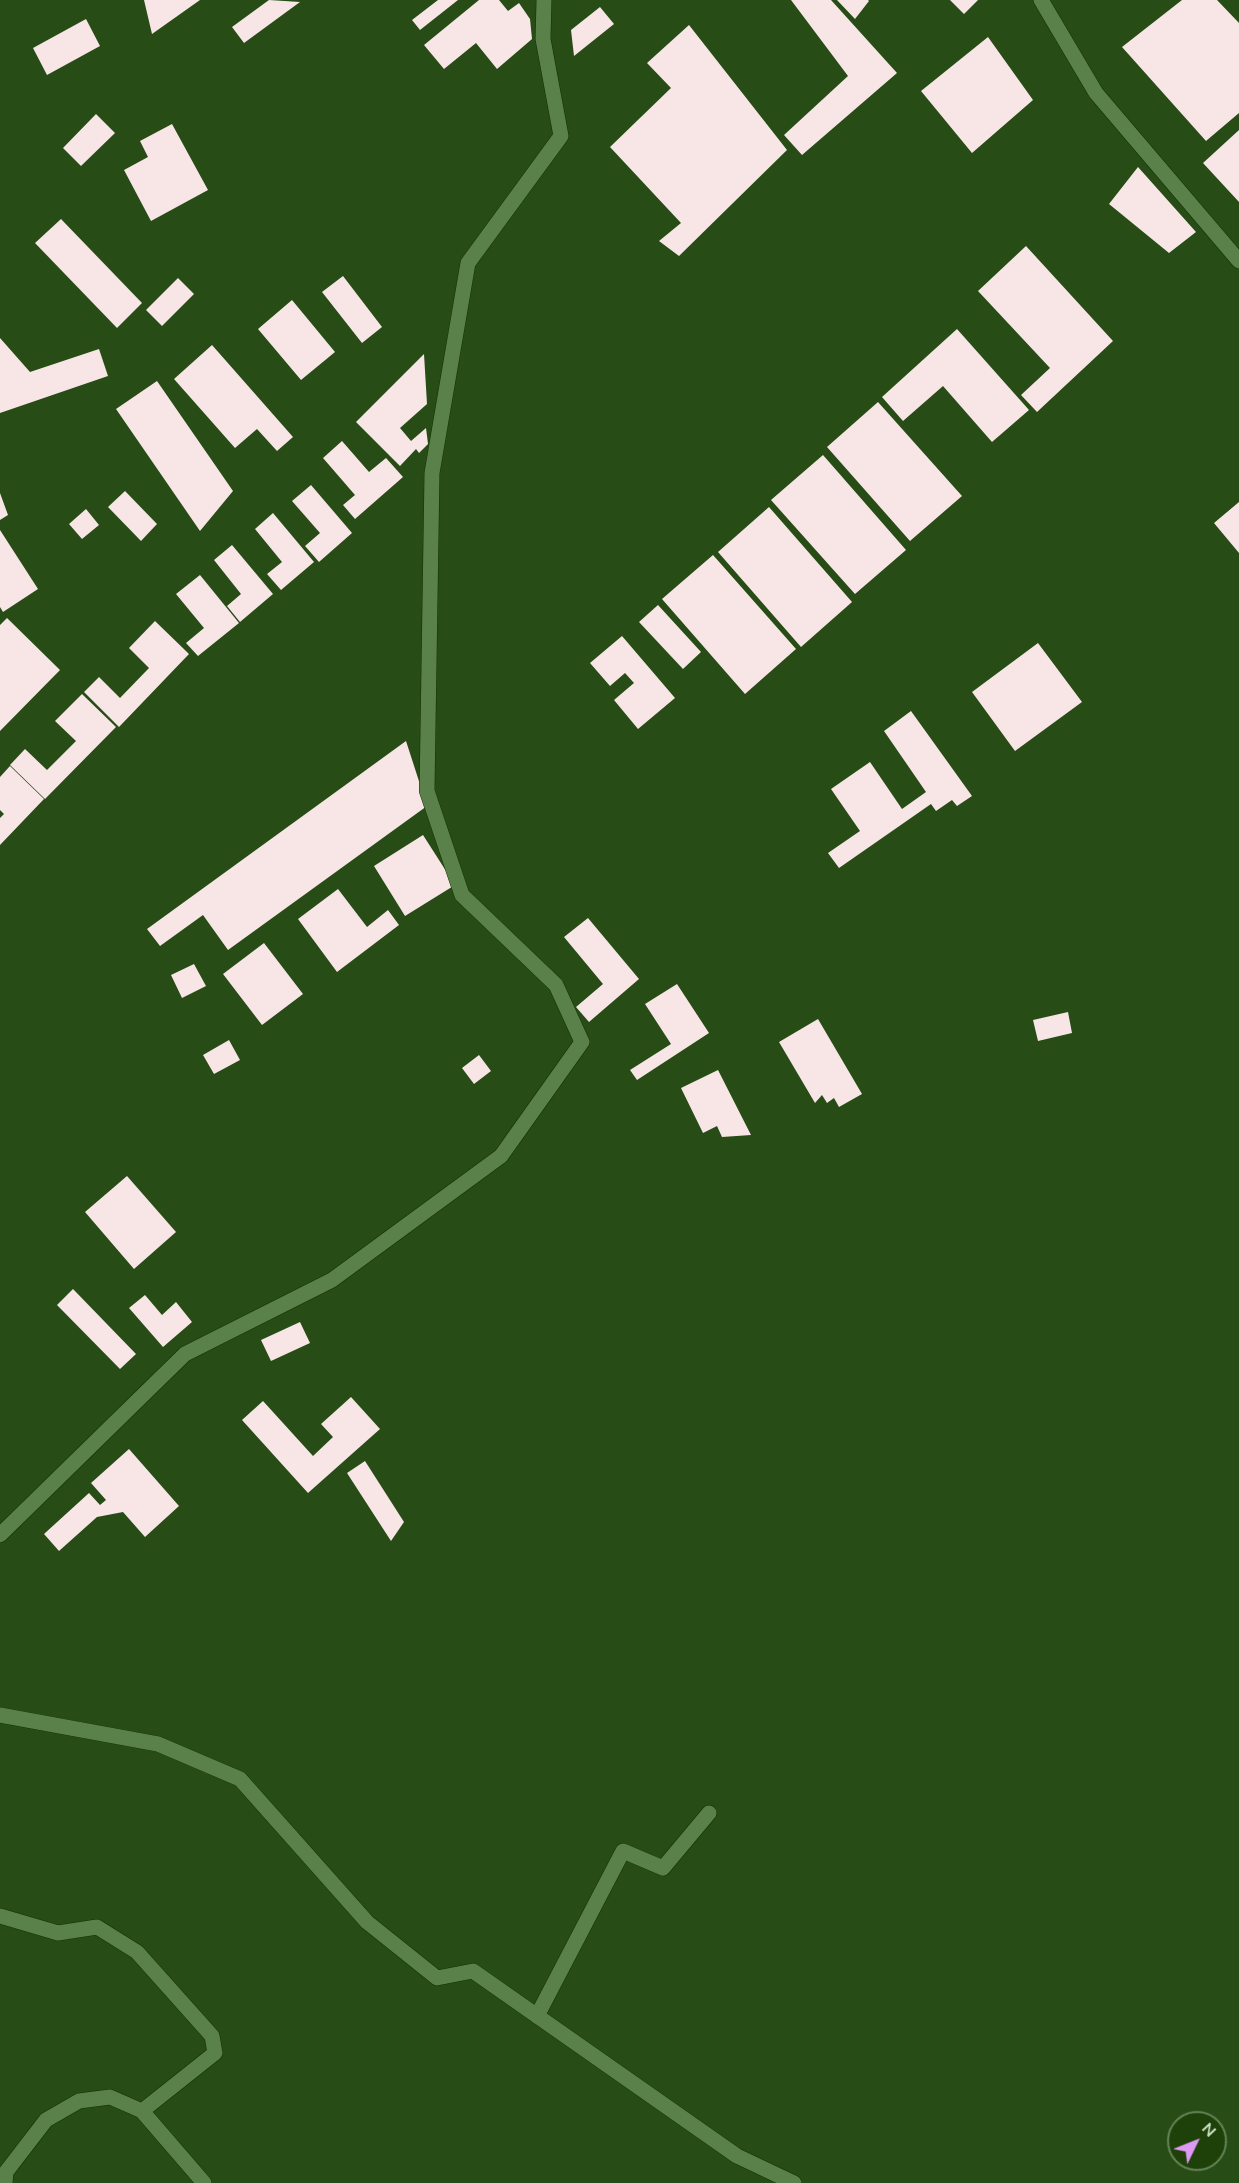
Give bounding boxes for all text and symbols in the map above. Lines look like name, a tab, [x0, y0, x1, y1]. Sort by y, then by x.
north arrow	[1167, 2111, 1227, 2171]
text: N	[1197, 2118, 1221, 2142]

